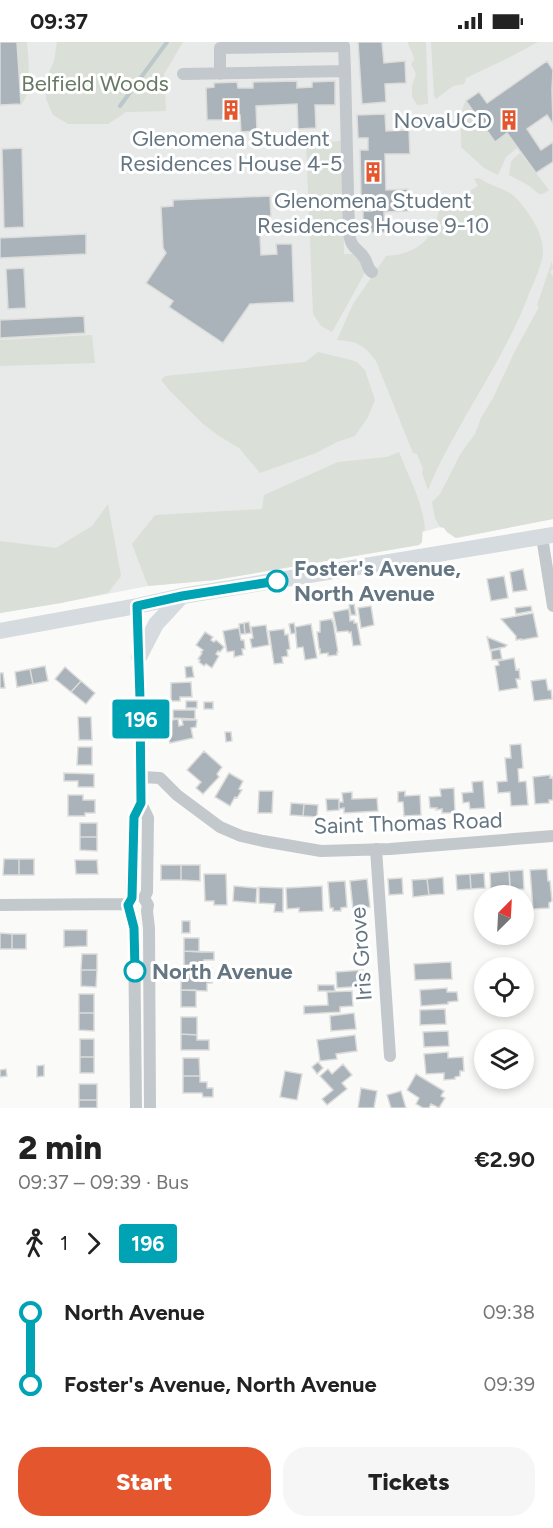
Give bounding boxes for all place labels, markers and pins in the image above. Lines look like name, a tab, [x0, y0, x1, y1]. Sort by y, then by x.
building icon: Glenomena Student Residences House 4-5	[219, 98, 243, 122]
place label: NovaUCD	[394, 107, 492, 134]
building icon: NovaUCD	[497, 108, 521, 132]
place label: Glenomena Student Residences House 4-5	[120, 125, 342, 177]
building icon: Glenomena Student Residences House 9-10	[361, 160, 385, 184]
place label: Glenomena Student Residences House 9-10	[257, 187, 489, 239]
place label: Foster's Avenue, North Avenue	[294, 555, 461, 607]
marker: Foster's Avenue, North Avenue	[266, 570, 288, 592]
place label: North Avenue	[152, 958, 293, 985]
marker: North Avenue	[124, 960, 146, 982]

